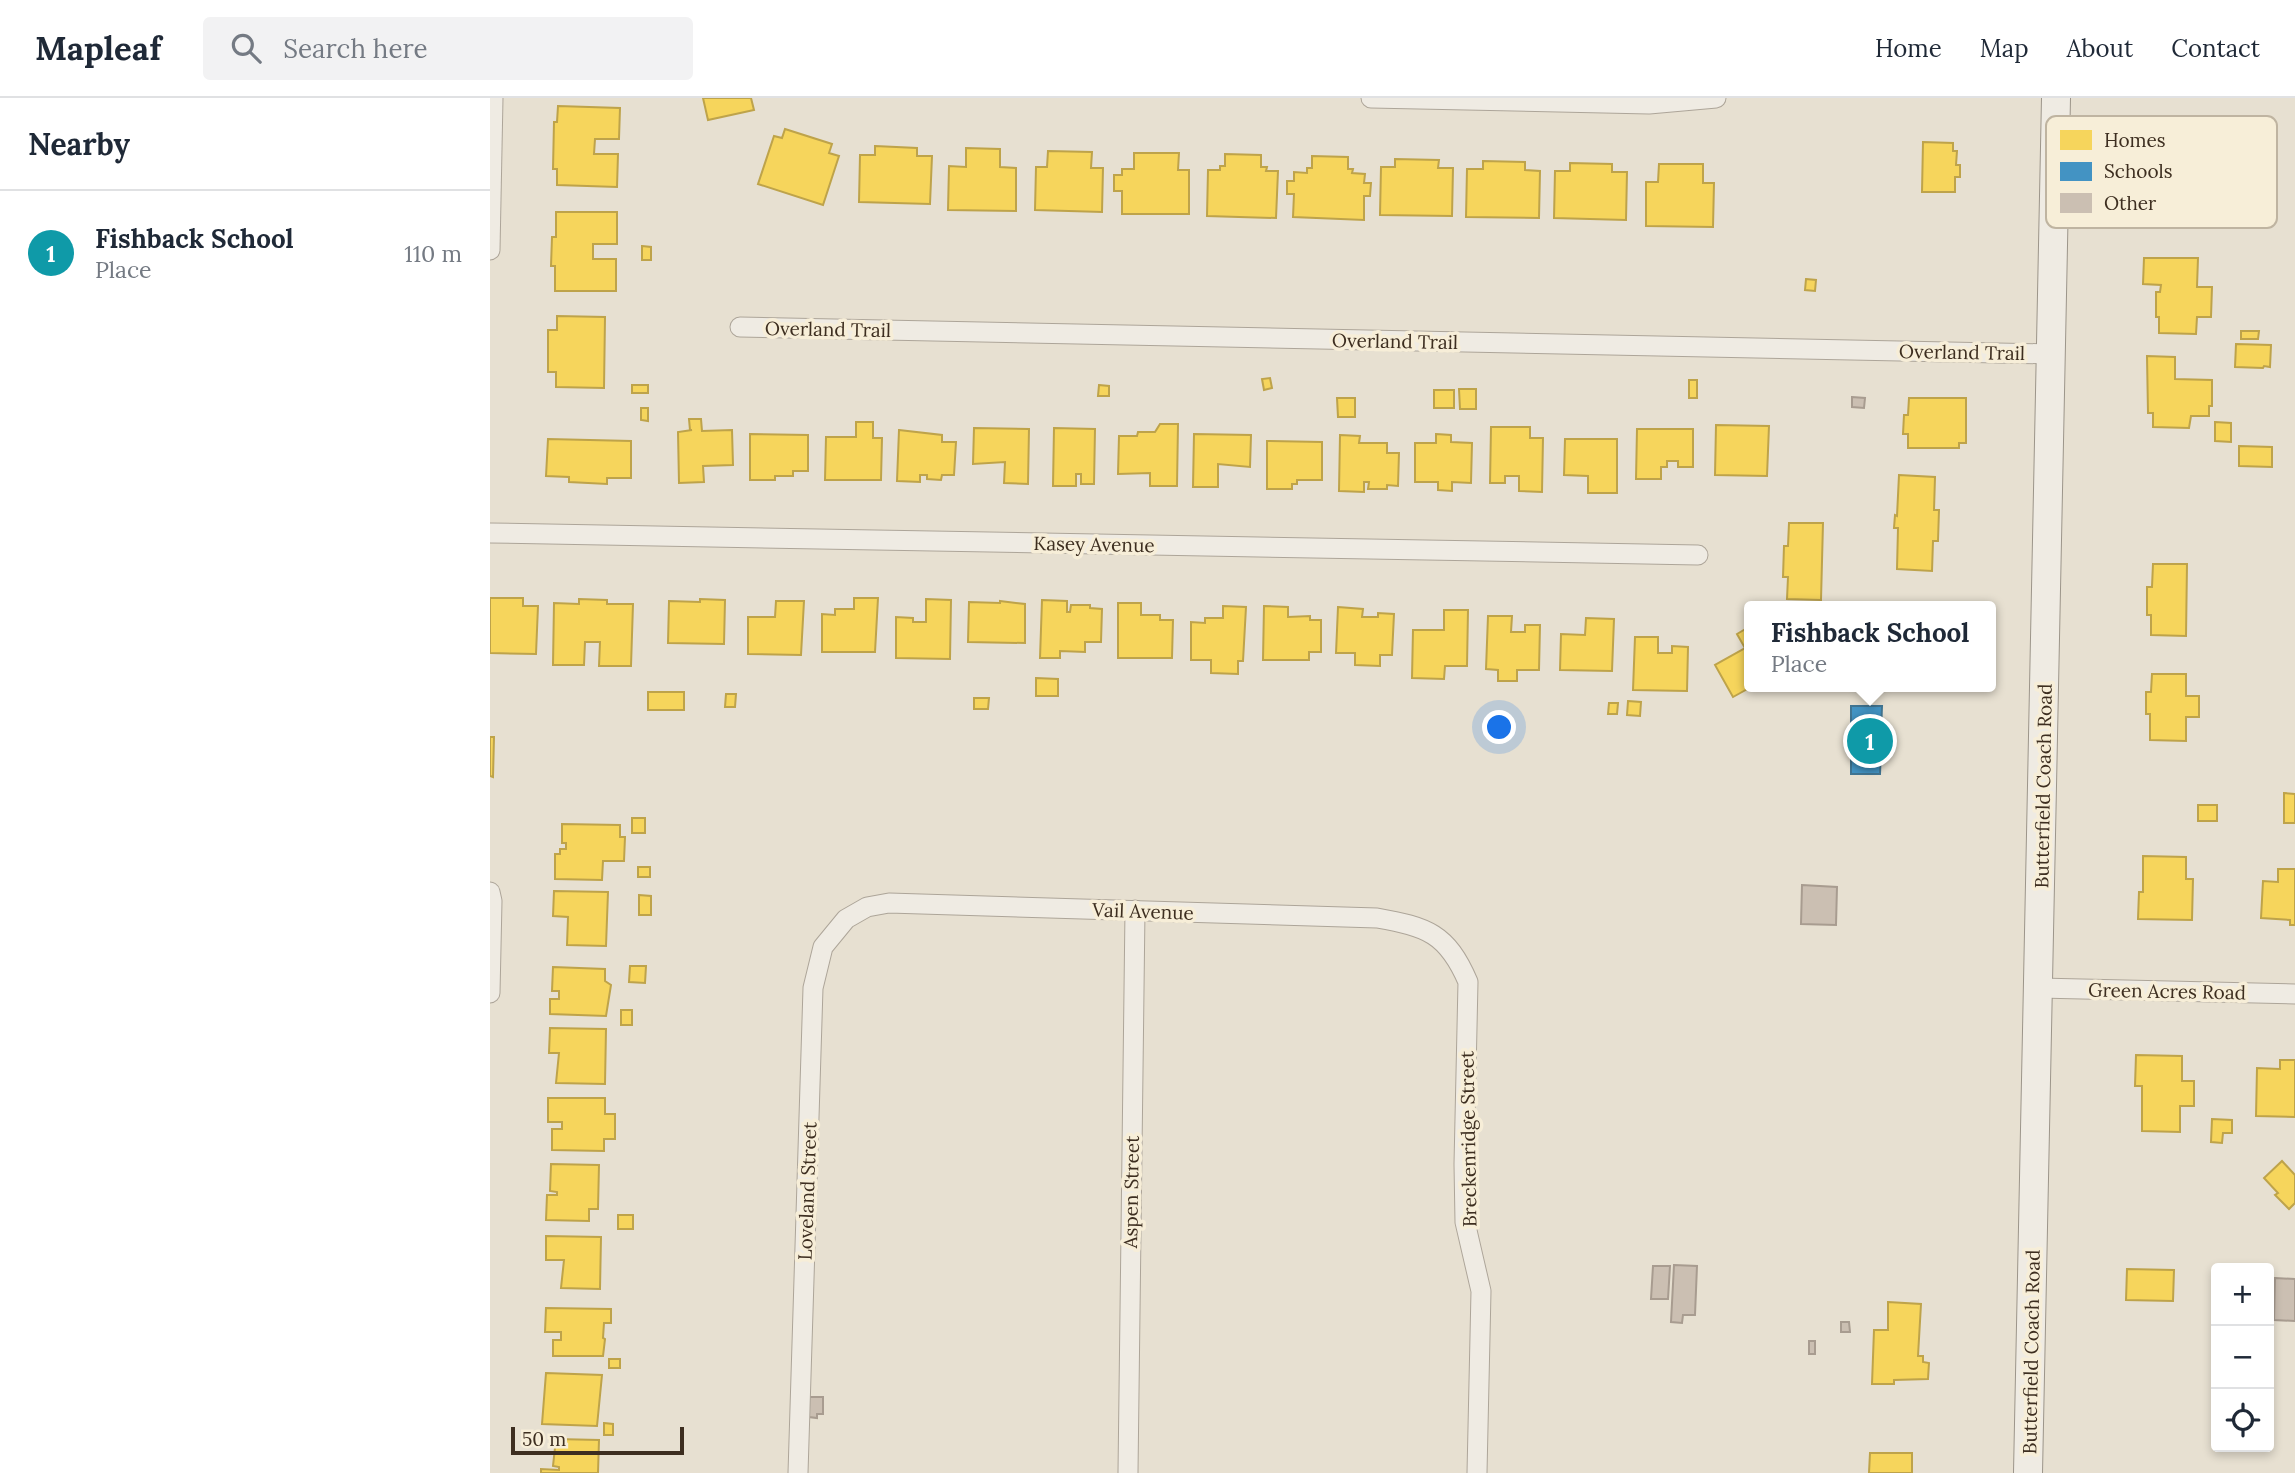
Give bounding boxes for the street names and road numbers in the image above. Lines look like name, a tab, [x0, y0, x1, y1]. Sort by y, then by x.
street label: Overland Trail	[765, 316, 891, 342]
street label: Overland Trail	[1332, 328, 1458, 354]
street label: Overland Trail	[1899, 339, 2025, 365]
street label: Kasey Avenue	[1033, 531, 1155, 557]
street label: Butterfield Coach Road	[2029, 683, 2057, 889]
street label: Vail Avenue	[1091, 897, 1194, 925]
street label: Green Acres Road	[2088, 978, 2246, 1004]
street label: Breckenridge Street	[1454, 1050, 1482, 1227]
street label: Loveland Street	[793, 1121, 821, 1261]
street label: Aspen Street	[1118, 1135, 1144, 1250]
street label: Butterfield Coach Road	[2017, 1249, 2045, 1455]

